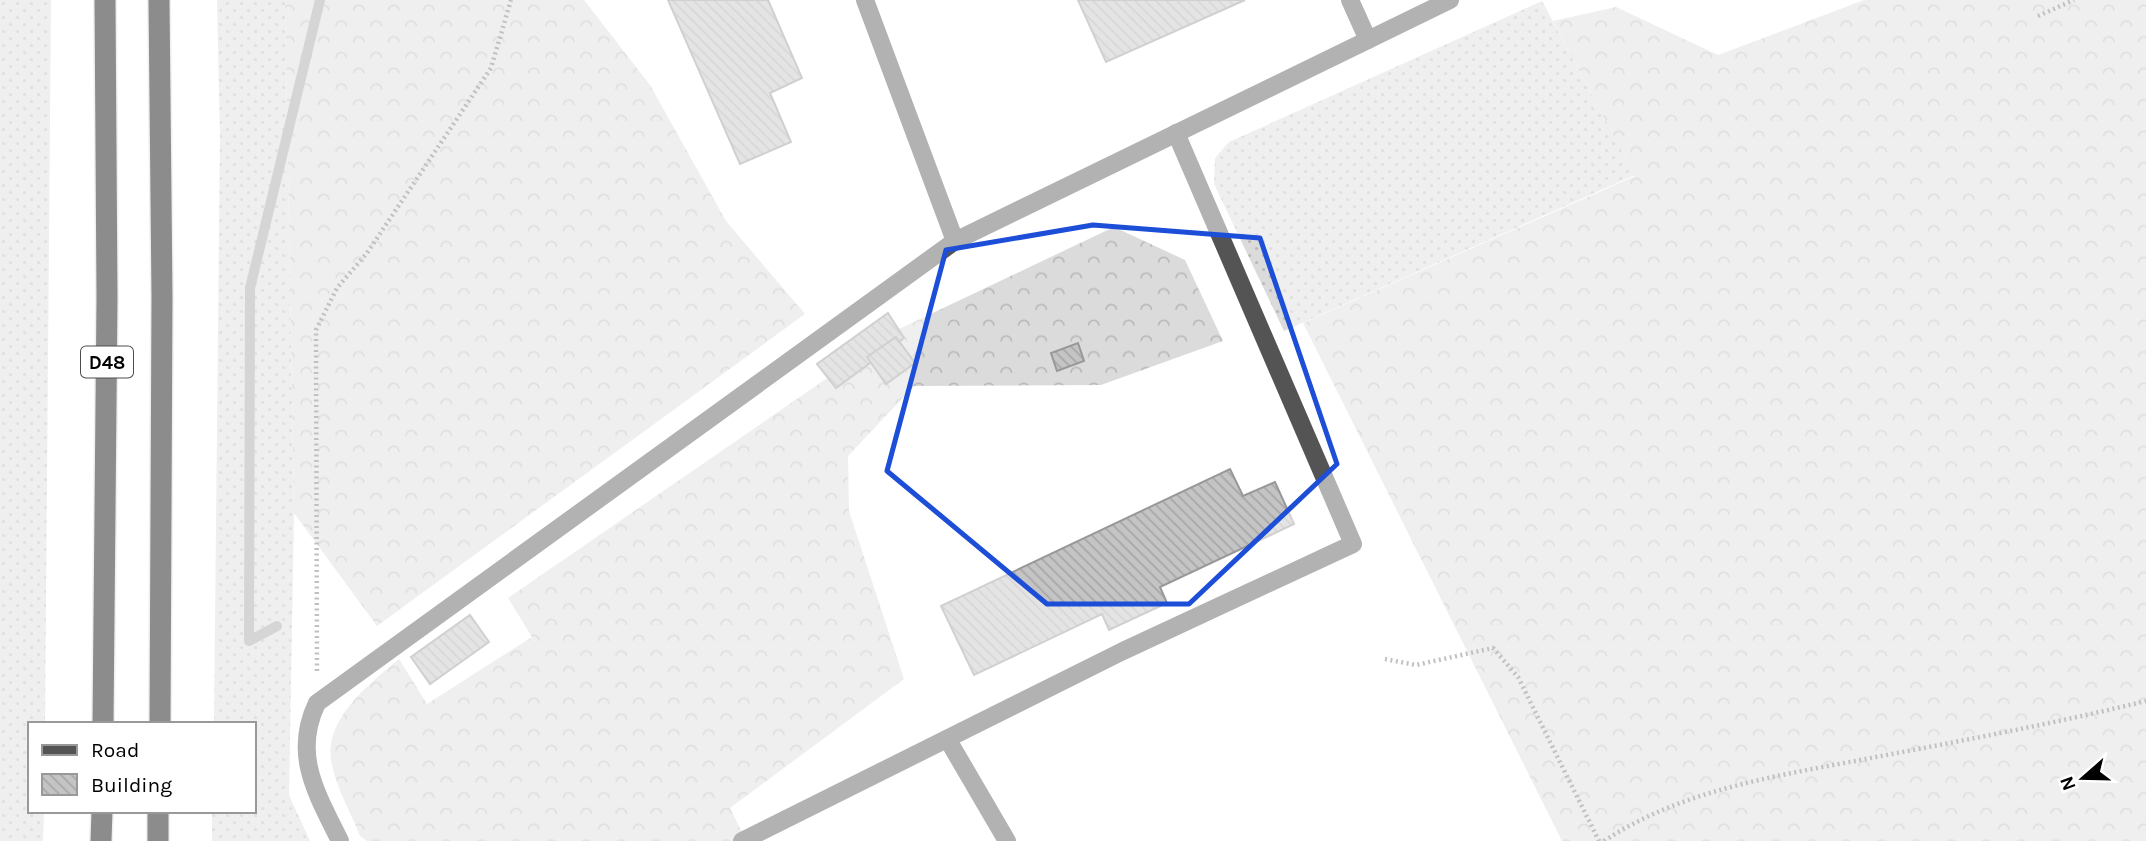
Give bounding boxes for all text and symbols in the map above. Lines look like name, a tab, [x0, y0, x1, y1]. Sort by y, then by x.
road number: D48	[81, 346, 133, 378]
legend	[28, 722, 256, 813]
text: Road	[91, 738, 139, 762]
north arrow	[2048, 743, 2118, 813]
text: Building	[91, 773, 172, 797]
text: N	[2055, 773, 2081, 794]

